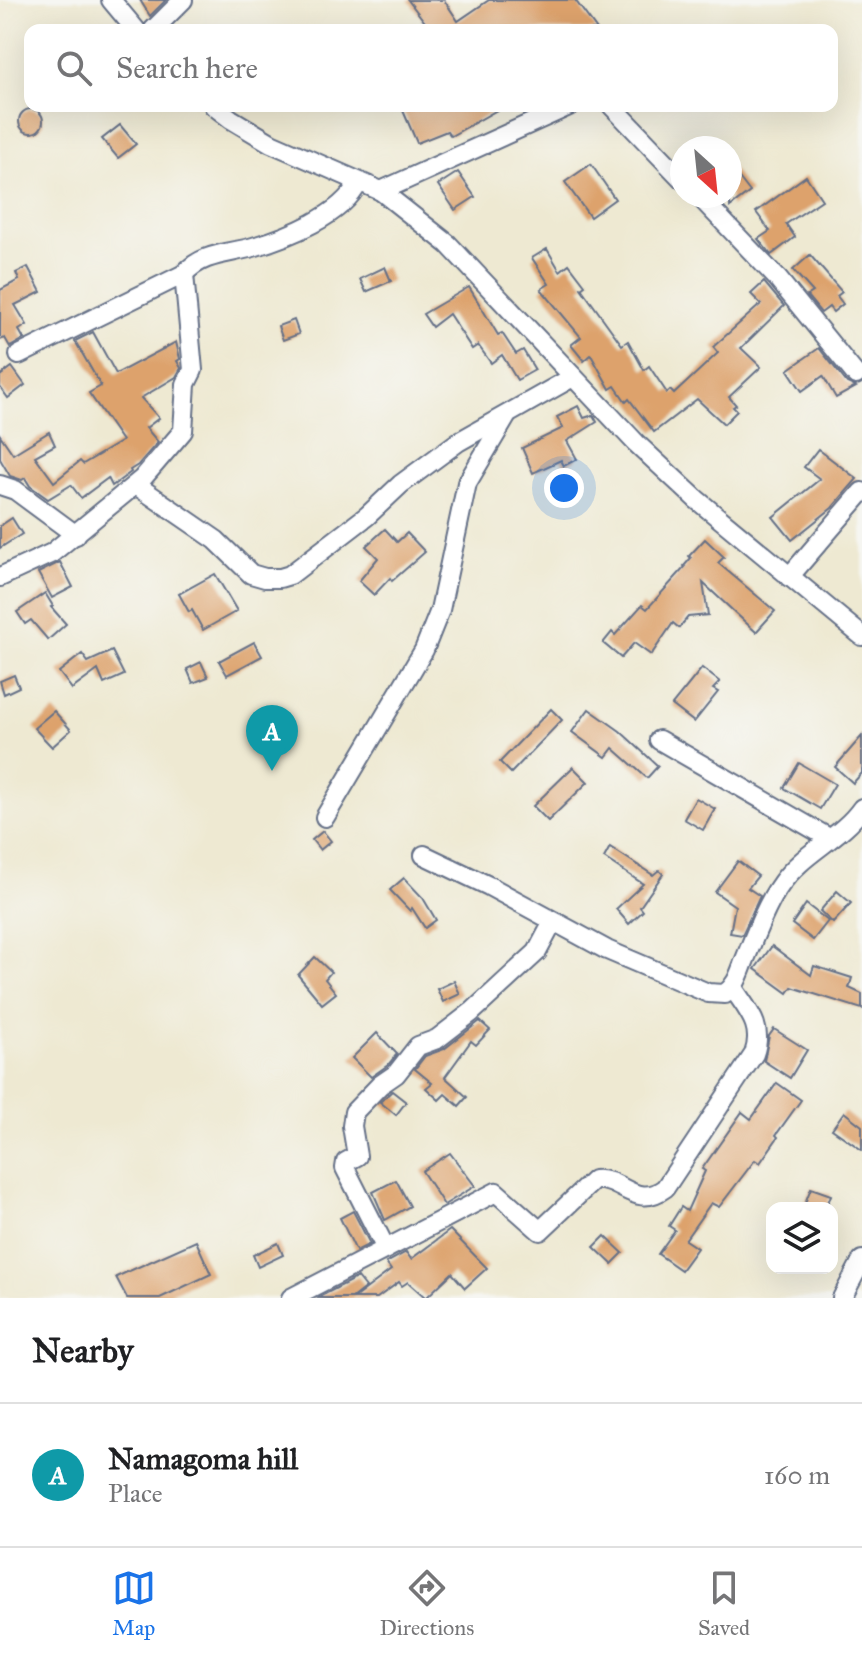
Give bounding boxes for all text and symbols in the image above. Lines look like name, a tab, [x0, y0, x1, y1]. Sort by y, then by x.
search box	[24, 24, 838, 112]
icon: search	[52, 46, 96, 90]
text: Search here	[116, 50, 258, 86]
north arrow	[670, 136, 742, 208]
your location	[544, 468, 584, 508]
pin: A	[246, 705, 298, 771]
map controls	[766, 1202, 838, 1274]
button: layers	[766, 1202, 838, 1274]
text: Nearby	[32, 1330, 134, 1371]
text: Namagoma hill	[108, 1441, 298, 1477]
text: A	[49, 1459, 67, 1491]
text: 160 m	[764, 1459, 830, 1491]
text: Place	[108, 1477, 163, 1509]
tab: Map	[112, 1566, 156, 1641]
tab: Directions	[379, 1566, 474, 1641]
tab: Saved	[698, 1566, 750, 1641]

